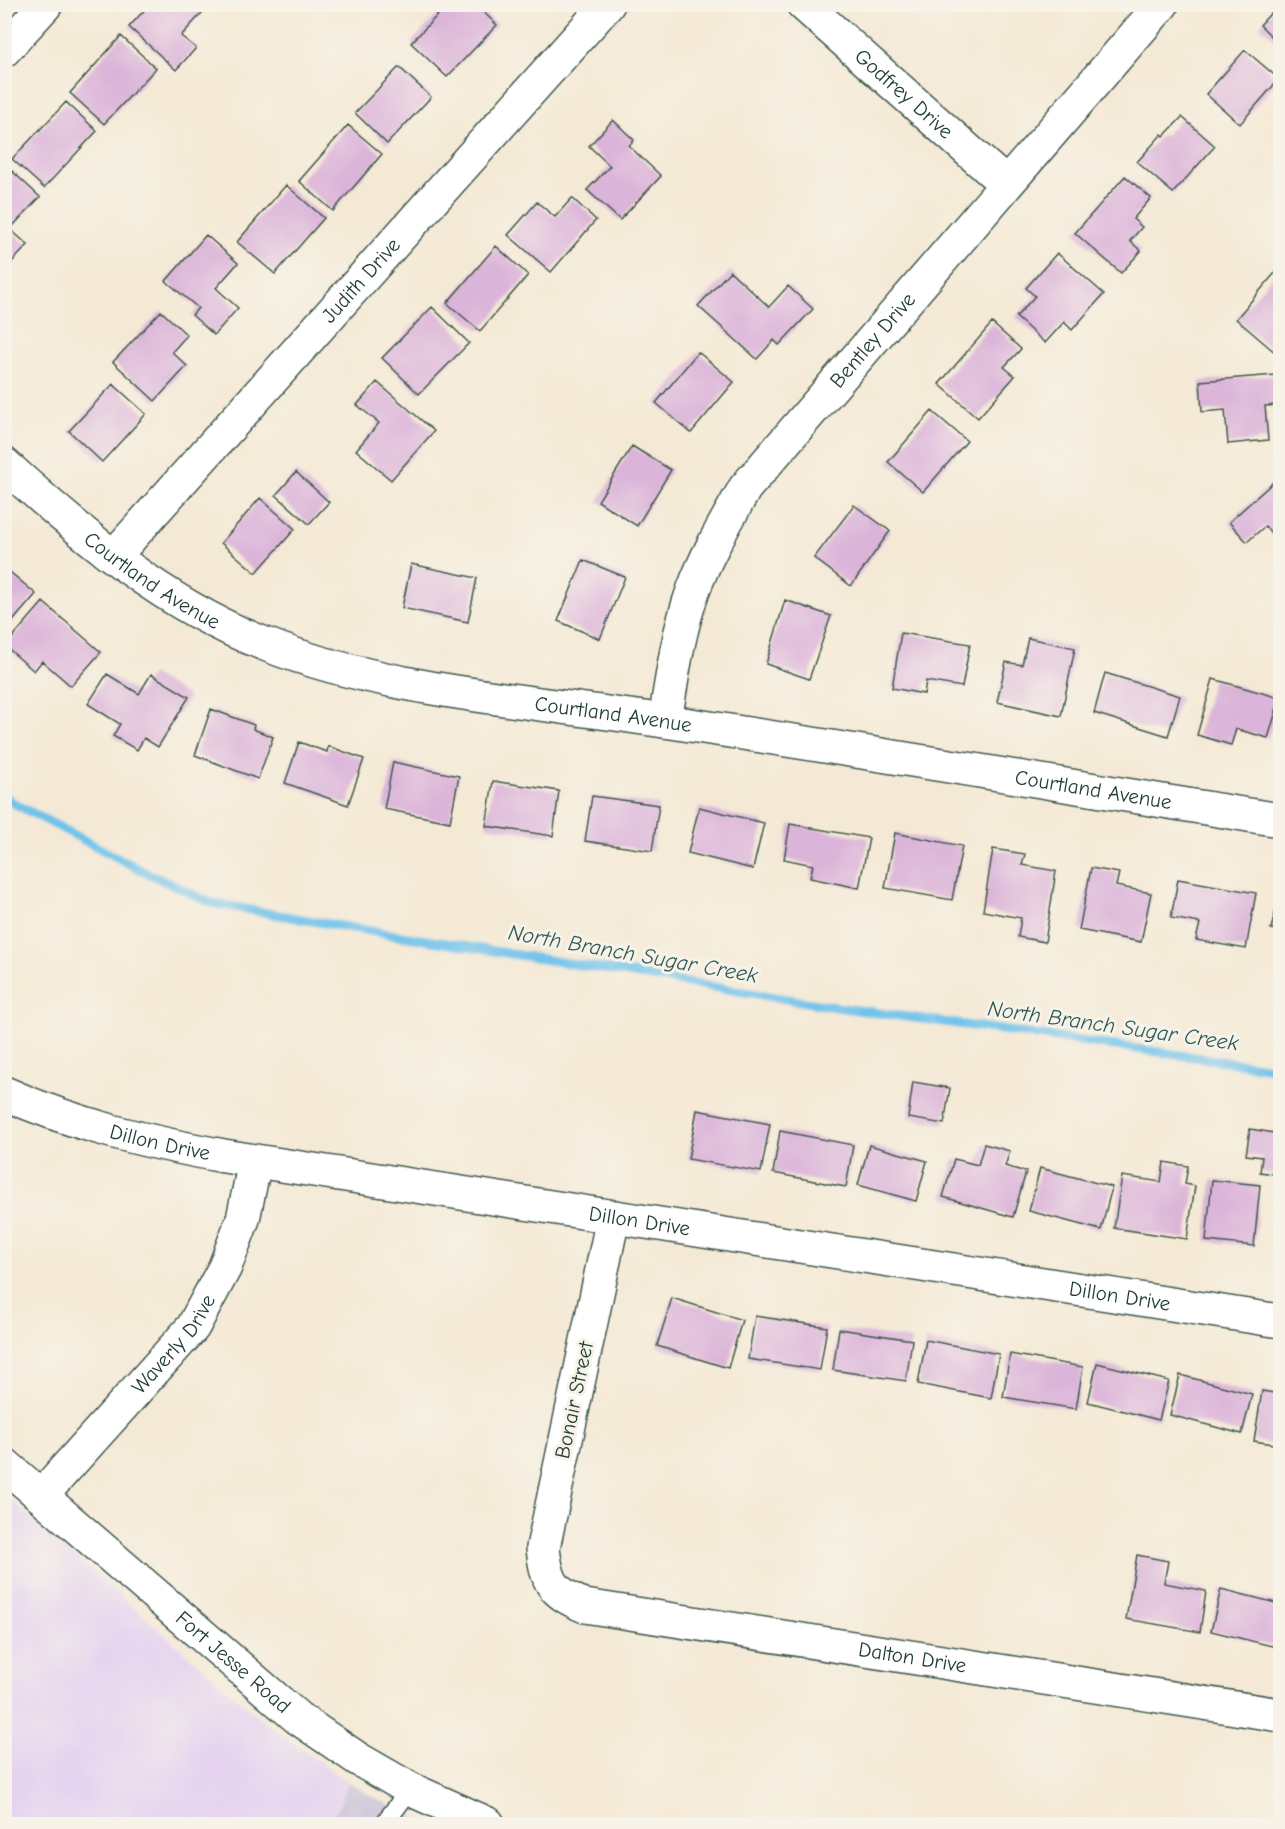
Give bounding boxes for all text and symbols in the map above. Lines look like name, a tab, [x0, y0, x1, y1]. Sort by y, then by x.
street label: Godfrey Drive	[850, 44, 958, 143]
street label: Judith Drive	[317, 233, 405, 328]
street label: Bentley Drive	[825, 288, 920, 393]
street label: Courtland Avenue	[80, 527, 224, 634]
street label: Courtland Avenue	[533, 691, 693, 737]
street label: Courtland Avenue	[1013, 765, 1173, 814]
water label: North Branch Sugar Creek	[506, 919, 760, 989]
water label: North Branch Sugar Creek	[986, 996, 1240, 1057]
street label: Dillon Drive	[107, 1119, 212, 1165]
street label: Dillon Drive	[587, 1201, 692, 1241]
street label: Dillon Drive	[1067, 1276, 1172, 1316]
street label: Waverly Drive	[127, 1290, 220, 1399]
street label: Bonair Street	[550, 1338, 598, 1461]
street label: Fort Jesse Road	[171, 1606, 296, 1718]
street label: Dalton Drive	[857, 1637, 968, 1678]

